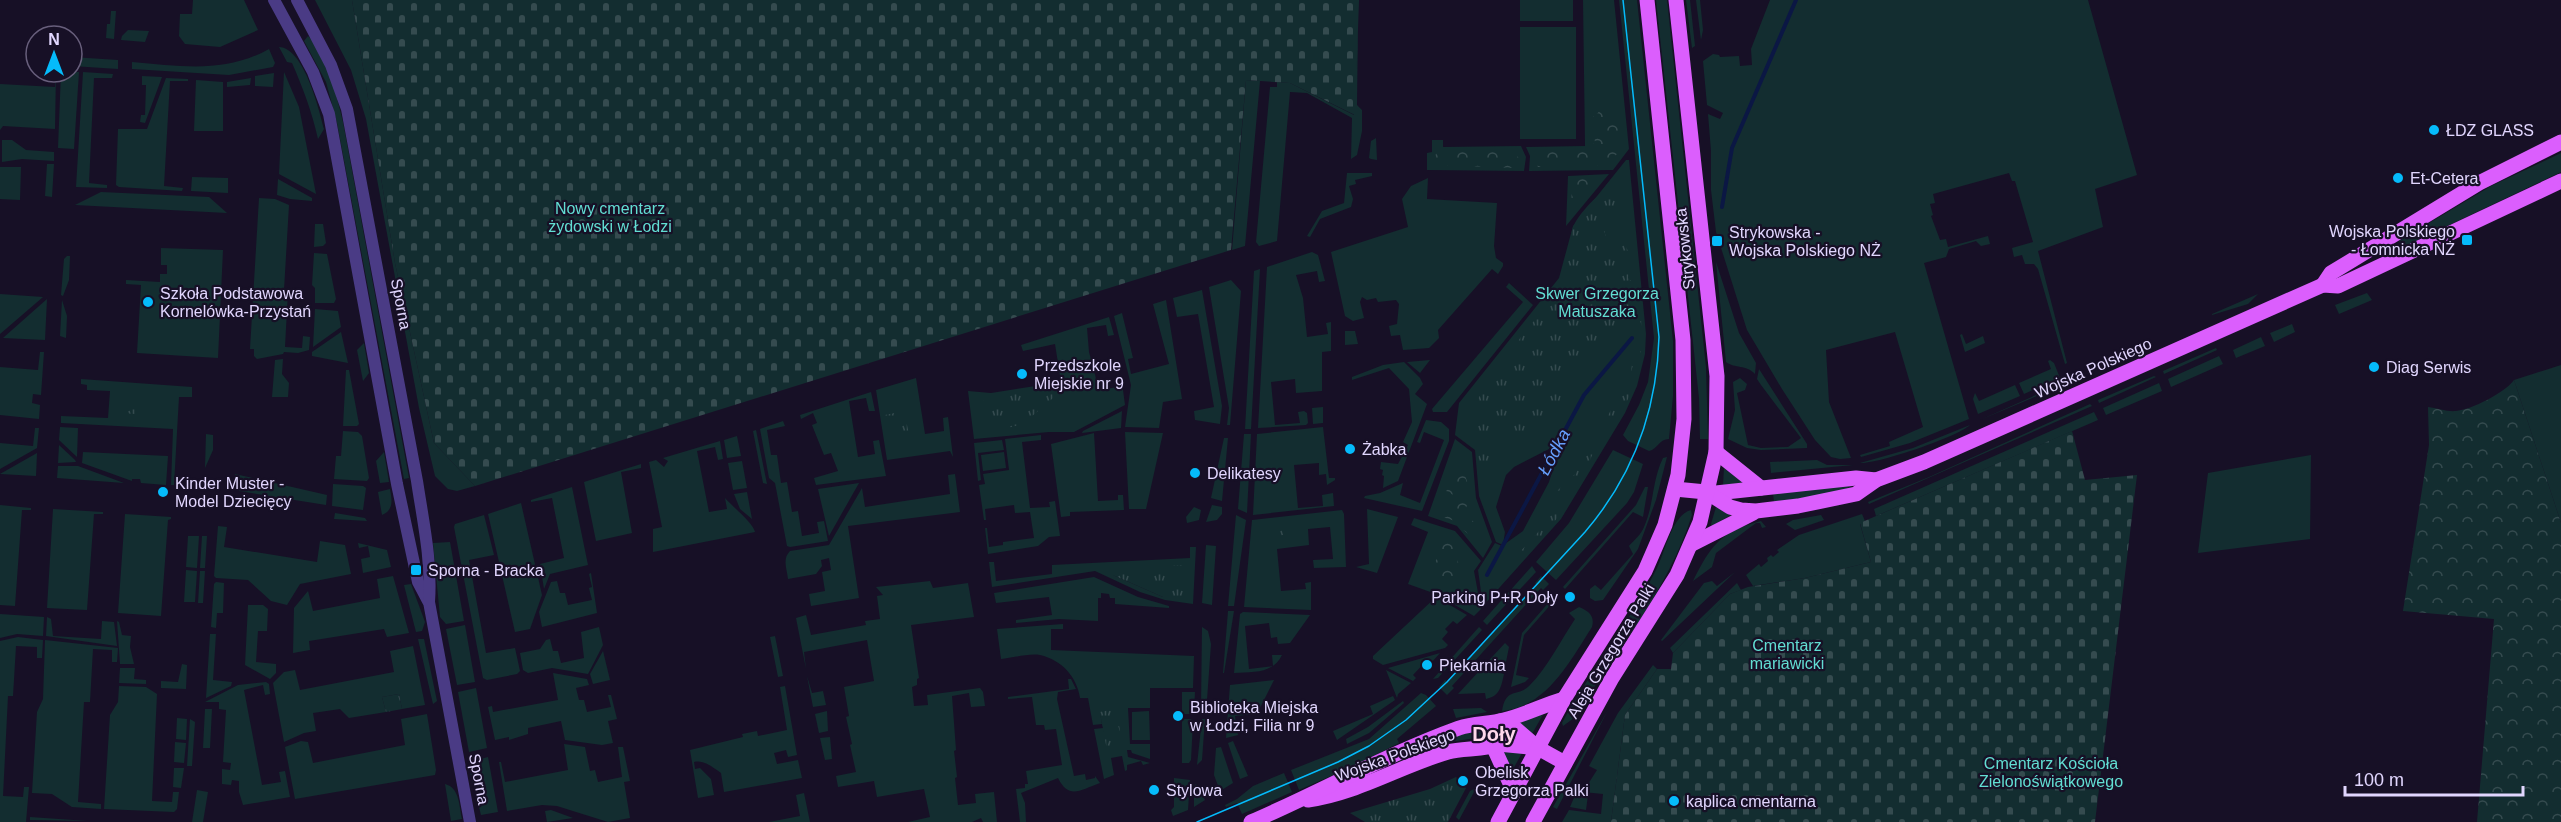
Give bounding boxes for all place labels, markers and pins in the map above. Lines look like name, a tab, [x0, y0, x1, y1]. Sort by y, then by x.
place label: ŁDZ GLASS	[2446, 122, 2534, 139]
marker: ŁDZ GLASS	[2427, 123, 2441, 137]
place label: Et-Cetera	[2410, 170, 2479, 187]
marker: Et-Cetera	[2391, 171, 2405, 185]
place label: Wojska Polskiego - Łomnicka NŻ	[2329, 223, 2455, 258]
place label: Strykowska - Wojska Polskiego NŻ	[1729, 224, 1881, 259]
marker: Wojska Polskiego - Łomnicka NŻ	[2460, 233, 2474, 247]
marker: Strykowska - Wojska Polskiego NŻ	[1710, 234, 1724, 248]
place label: Szkoła Podstawowa Kornelówka-Przystań	[160, 285, 311, 320]
marker: Szkoła Podstawowa Kornelówka-Przystań	[141, 295, 155, 309]
place label: Przedszkole Miejskie nr 9	[1034, 357, 1124, 392]
place label: Diag Serwis	[2386, 359, 2471, 376]
marker: Diag Serwis	[2367, 360, 2381, 374]
marker: Przedszkole Miejskie nr 9	[1015, 367, 1029, 381]
place label: Żabka	[1362, 440, 1407, 458]
marker: Żabka	[1343, 442, 1357, 456]
place label: Delikatesy	[1207, 465, 1281, 482]
marker: Delikatesy	[1188, 466, 1202, 480]
place label: Kinder Muster - Model Dziecięcy	[175, 475, 291, 510]
marker: Kinder Muster - Model Dziecięcy	[156, 485, 170, 499]
place label: Sporna - Bracka	[428, 562, 544, 579]
marker: Sporna - Bracka	[409, 563, 423, 577]
place label: Parking P+R Doły	[1431, 589, 1558, 606]
marker: Parking P+R Doły	[1563, 590, 1577, 604]
place label: Piekarnia	[1439, 657, 1506, 674]
marker: Piekarnia	[1420, 658, 1434, 672]
place label: Biblioteka Miejska w Łodzi, Filia nr 9	[1189, 699, 1318, 734]
marker: Biblioteka Miejska w Łodzi, Filia nr 9	[1171, 709, 1185, 723]
place label: Obelisk Grzegorza Palki	[1475, 764, 1589, 799]
marker: Obelisk Grzegorza Palki	[1456, 774, 1470, 788]
place label: Stylowa	[1166, 782, 1222, 799]
marker: Stylowa	[1147, 783, 1161, 797]
place label: kaplica cmentarna	[1686, 793, 1816, 810]
marker: kaplica cmentarna	[1667, 794, 1681, 808]

